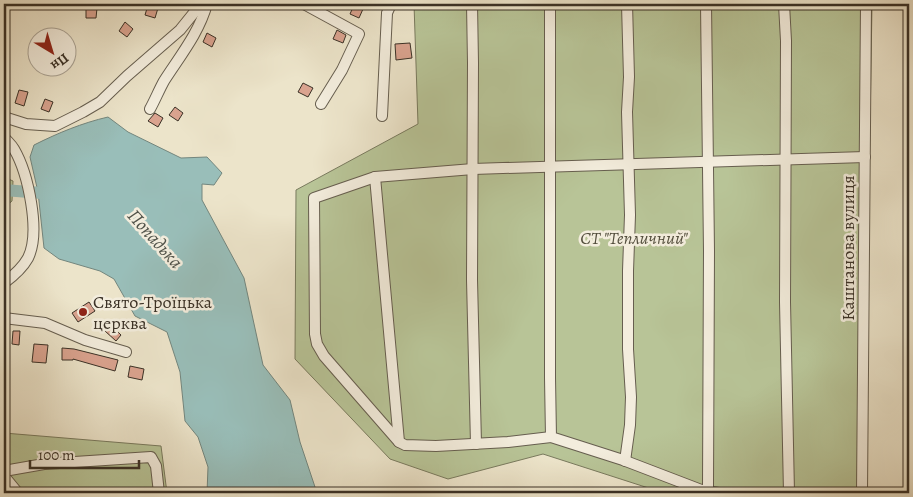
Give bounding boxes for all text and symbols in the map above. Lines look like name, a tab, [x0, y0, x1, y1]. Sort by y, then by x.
north arrow	[28, 28, 78, 78]
text: Пн	[47, 49, 73, 75]
street label: Каштанова вулиця	[836, 175, 860, 321]
water label: Попадька	[121, 204, 189, 275]
park label: СТ "Тепличний"	[580, 226, 689, 250]
place label: Свято-Троїцька церква	[93, 290, 213, 335]
marker: Свято-Троїцька церква	[77, 306, 89, 318]
scale bar	[30, 437, 139, 469]
text: 100 m	[38, 445, 75, 465]

